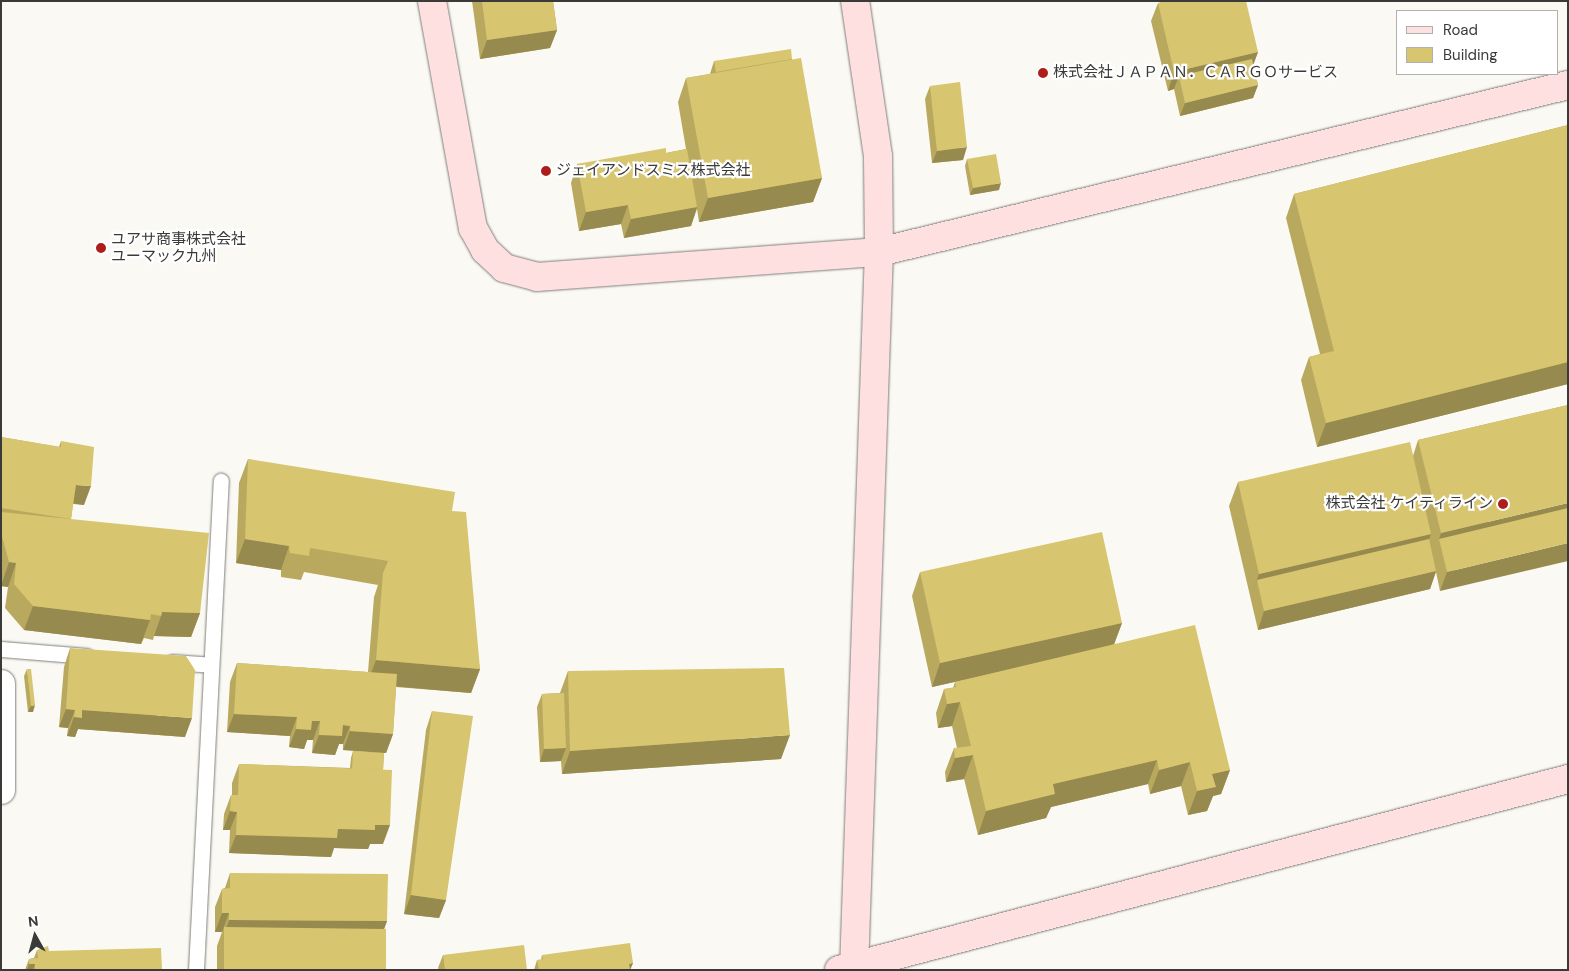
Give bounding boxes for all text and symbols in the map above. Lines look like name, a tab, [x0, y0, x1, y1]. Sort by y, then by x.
legend	[1396, 10, 1559, 75]
text: Road	[1443, 20, 1478, 40]
text: Building	[1443, 45, 1498, 65]
place label: 株式会社ＪＡＰＡＮ．ＣＡＲＧＯサービス	[1053, 64, 1338, 82]
marker: 株式会社ＪＡＰＡＮ．ＣＡＲＧＯサービス	[1037, 67, 1049, 79]
place label: ジェイアンドスミス株式会社	[556, 162, 751, 180]
marker: ジェイアンドスミス株式会社	[540, 165, 552, 177]
place label: ユアサ商事株式会社 ユーマック九州	[111, 230, 246, 265]
marker: ユアサ商事株式会社 ユーマック九州	[95, 242, 107, 254]
place label: 株式会社 ケイティライン	[1324, 495, 1493, 513]
marker: 株式会社 ケイティライン	[1497, 498, 1509, 510]
north arrow	[10, 911, 60, 961]
text: N	[27, 912, 39, 931]

